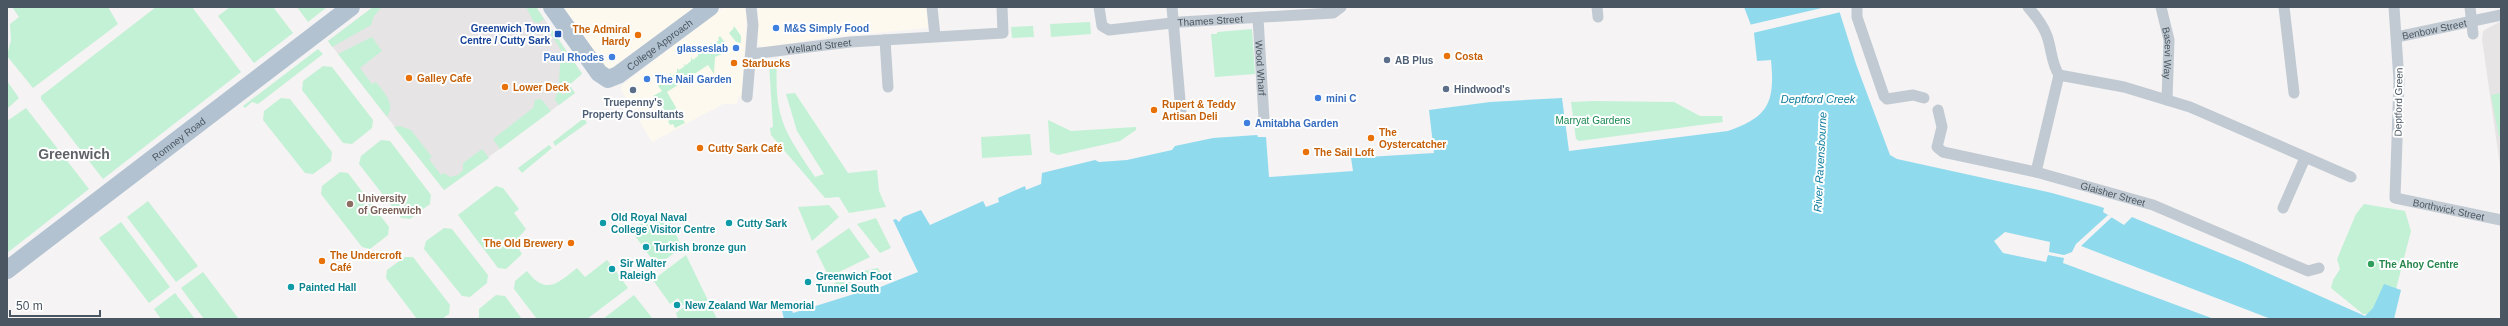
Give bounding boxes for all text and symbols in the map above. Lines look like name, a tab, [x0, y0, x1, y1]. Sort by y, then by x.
street label: Thames Street	[1177, 13, 1244, 28]
street label: College Approach	[625, 17, 695, 73]
street label: Benbow Street	[2401, 17, 2468, 42]
place label: Greenwich Town Centre / Cutty Sark	[460, 23, 550, 46]
marker: M&S Simply Food	[771, 23, 781, 33]
place label: M&S Simply Food	[784, 23, 869, 34]
place label: The Admiral Hardy	[573, 24, 630, 47]
street label: Basevi Way	[2160, 26, 2174, 79]
marker: Greenwich Town Centre / Cutty Sark	[553, 29, 563, 39]
marker: The Admiral Hardy	[633, 30, 643, 40]
street label: Welland Street	[785, 37, 852, 56]
street label: Wood Wharf	[1253, 40, 1268, 96]
place label: glasseslab	[677, 43, 728, 54]
marker: glasseslab	[731, 43, 741, 53]
marker: Costa	[1442, 51, 1452, 61]
place label: Costa	[1455, 51, 1483, 62]
place label: Paul Rhodes	[543, 52, 604, 63]
marker: Paul Rhodes	[607, 52, 617, 62]
marker: AB Plus	[1382, 55, 1392, 65]
place label: AB Plus	[1395, 55, 1434, 66]
marker: Starbucks	[729, 58, 739, 68]
place label: Starbucks	[742, 58, 791, 69]
street label: Deptford Green	[2392, 67, 2405, 137]
marker: Galley Cafe	[404, 73, 414, 83]
place label: Galley Cafe	[417, 73, 472, 84]
marker: The Nail Garden	[642, 74, 652, 84]
place label: The Nail Garden	[655, 74, 732, 85]
marker: Lower Deck	[500, 82, 510, 92]
place label: Lower Deck	[513, 82, 570, 93]
marker: Hindwood's	[1441, 84, 1451, 94]
place label: Hindwood's	[1454, 84, 1511, 95]
marker: Truepenny's Property Consultants	[628, 85, 638, 95]
marker: mini C	[1313, 93, 1323, 103]
place label: mini C	[1326, 93, 1357, 104]
water label: Deptford Creek	[1781, 93, 1856, 105]
place label: Truepenny's Property Consultants	[582, 97, 684, 120]
place label: Rupert & Teddy Artisan Deli	[1162, 99, 1236, 122]
marker: Rupert & Teddy Artisan Deli	[1149, 105, 1159, 115]
water label: River Ravensbourne	[1811, 112, 1829, 212]
street label: Romney Road	[150, 115, 208, 163]
park label: Marryat Gardens	[1555, 115, 1631, 126]
marker: Amitabha Garden	[1242, 118, 1252, 128]
place label: Amitabha Garden	[1255, 118, 1338, 129]
place label: The Oystercatcher	[1379, 127, 1446, 150]
marker: The Oystercatcher	[1366, 133, 1376, 143]
marker: Cutty Sark Café	[695, 143, 705, 153]
place label: Cutty Sark Café	[708, 143, 783, 154]
district label: Greenwich	[38, 146, 110, 162]
marker: The Sail Loft	[1301, 147, 1311, 157]
place label: The Sail Loft	[1314, 147, 1375, 158]
street label: Glaisher Street	[2079, 180, 2147, 209]
place label: University of Greenwich	[358, 193, 421, 216]
street label: Borthwick Street	[2412, 197, 2486, 222]
marker: University of Greenwich	[345, 199, 355, 209]
place label: Old Royal Naval College Visitor Centre	[611, 212, 716, 235]
marker: Old Royal Naval College Visitor Centre	[598, 218, 608, 228]
marker: Cutty Sark	[724, 218, 734, 228]
place label: Cutty Sark	[737, 218, 787, 229]
place label: The Old Brewery	[484, 238, 563, 249]
marker: The Old Brewery	[566, 238, 576, 248]
marker: Turkish bronze gun	[641, 242, 651, 252]
place label: Turkish bronze gun	[654, 242, 746, 253]
place label: The Undercroft Café	[330, 250, 402, 273]
marker: The Undercroft Café	[317, 256, 327, 266]
place label: Sir Walter Raleigh	[620, 258, 666, 281]
marker: The Ahoy Centre	[2366, 259, 2376, 269]
place label: The Ahoy Centre	[2379, 259, 2459, 270]
marker: Sir Walter Raleigh	[607, 264, 617, 274]
place label: Greenwich Foot Tunnel South	[816, 271, 892, 294]
marker: Greenwich Foot Tunnel South	[803, 277, 813, 287]
marker: Painted Hall	[286, 282, 296, 292]
place label: Painted Hall	[299, 282, 356, 293]
scale bar	[10, 292, 100, 318]
text: 50 m	[16, 299, 43, 313]
marker: New Zealand War Memorial	[672, 300, 682, 310]
place label: New Zealand War Memorial	[685, 300, 814, 311]

